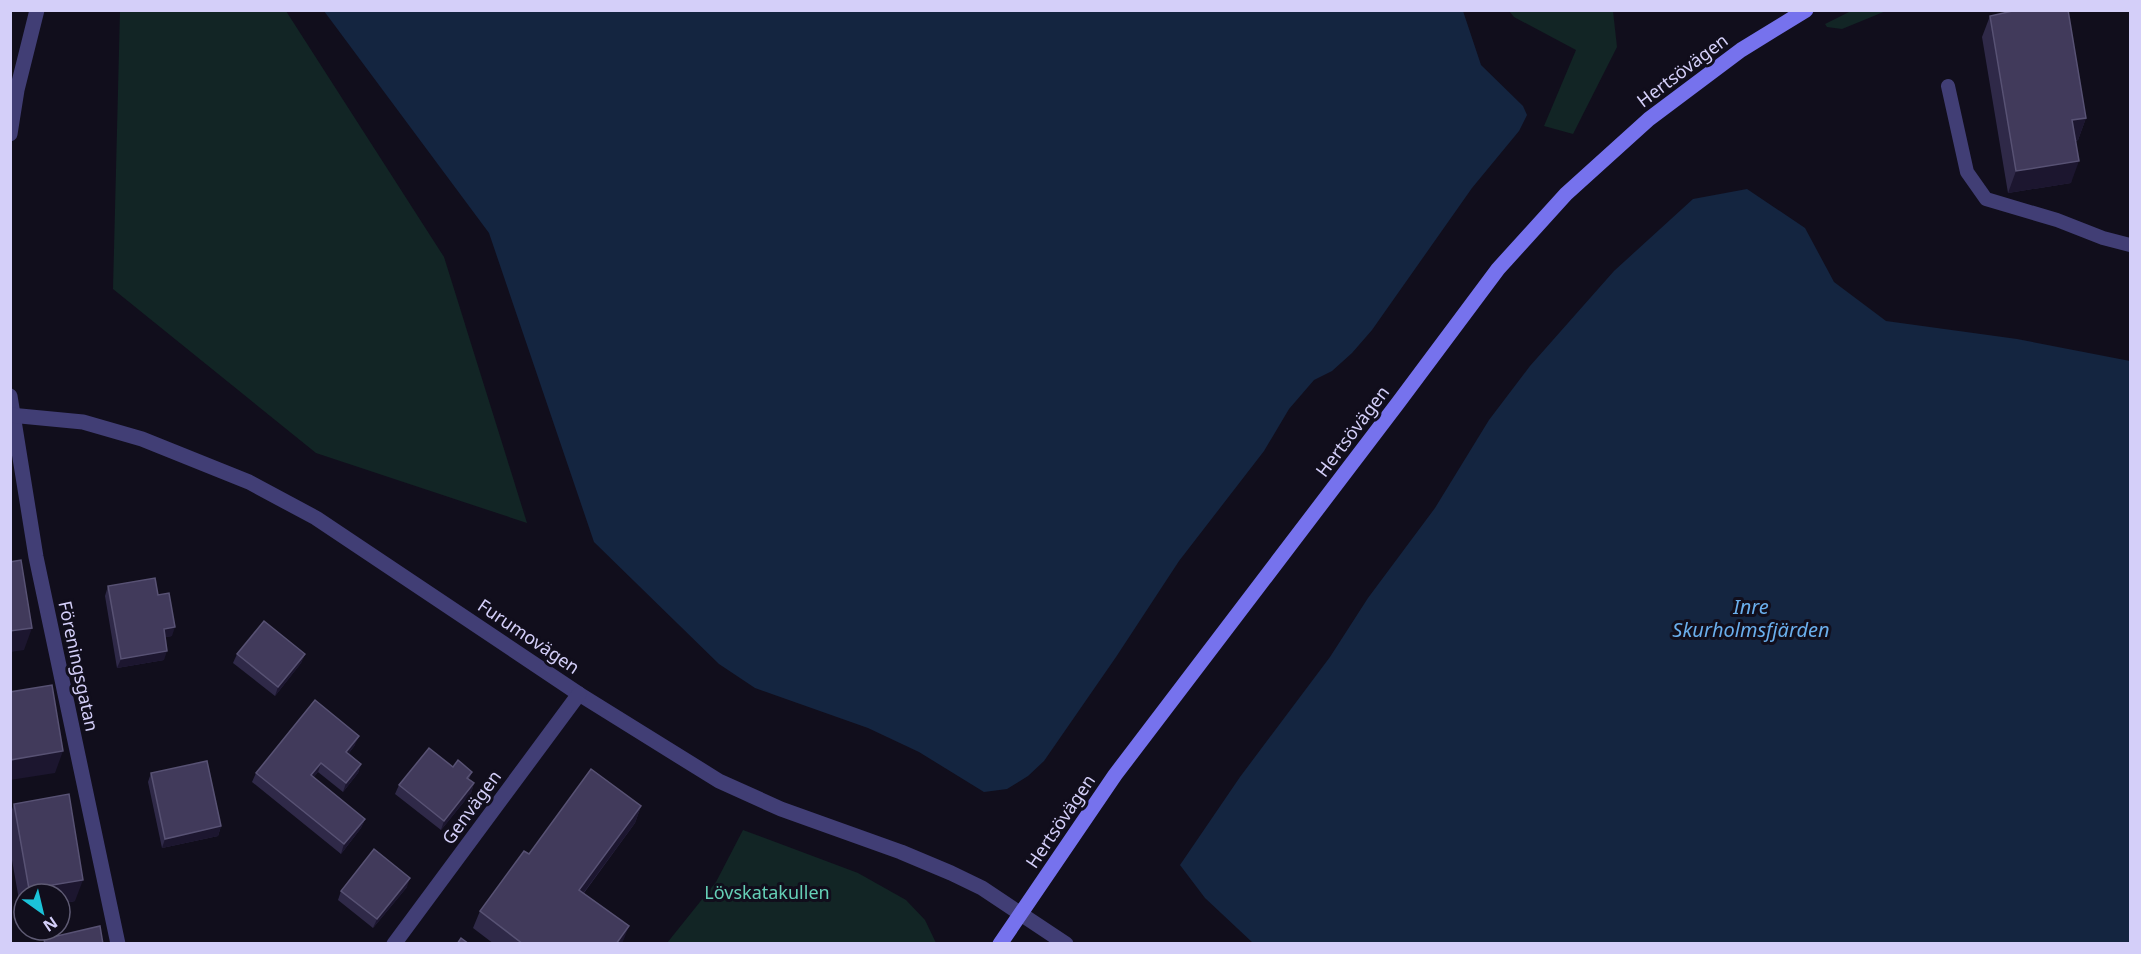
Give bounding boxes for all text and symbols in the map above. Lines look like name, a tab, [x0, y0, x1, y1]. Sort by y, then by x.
street label: Hertsövägen	[1632, 28, 1732, 112]
street label: Hertsövägen	[1310, 381, 1394, 481]
street label: Furumovägen	[473, 593, 585, 679]
water label: Inre Skurholmsfjärden	[1672, 593, 1830, 643]
street label: Föreningsgatan	[53, 598, 105, 734]
street label: Genvägen	[436, 765, 506, 849]
street label: Hertsövägen	[1020, 769, 1100, 873]
park label: Lövskatakullen	[704, 880, 830, 904]
north arrow	[12, 882, 72, 942]
text: N	[39, 912, 62, 937]

